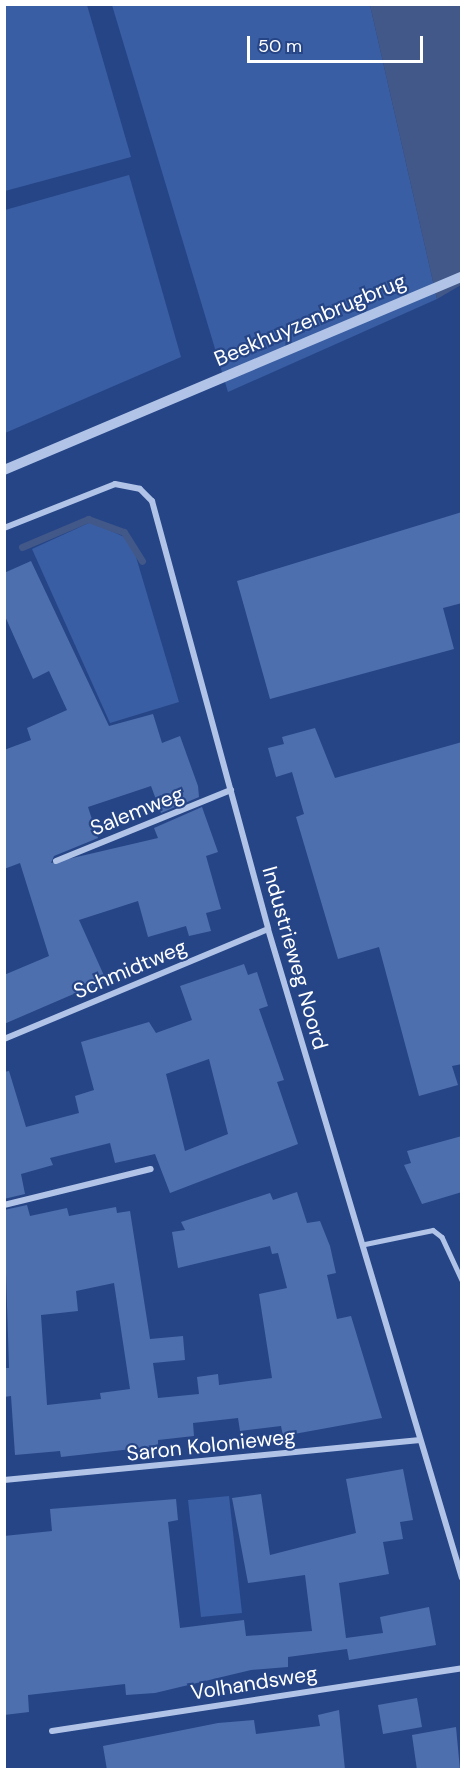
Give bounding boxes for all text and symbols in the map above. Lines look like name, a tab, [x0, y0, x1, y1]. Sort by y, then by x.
scale bar	[250, 24, 426, 62]
text: 50 m	[258, 34, 302, 58]
street label: Beekhuyzenbrugbrug	[210, 268, 410, 372]
street label: Salemweg	[87, 781, 187, 841]
street label: Industrieweg Noord	[257, 863, 333, 1053]
street label: Schmidtweg	[70, 934, 190, 1004]
street label: Saron Kolonieweg	[125, 1424, 297, 1466]
street label: Volhandsweg	[189, 1661, 319, 1705]

